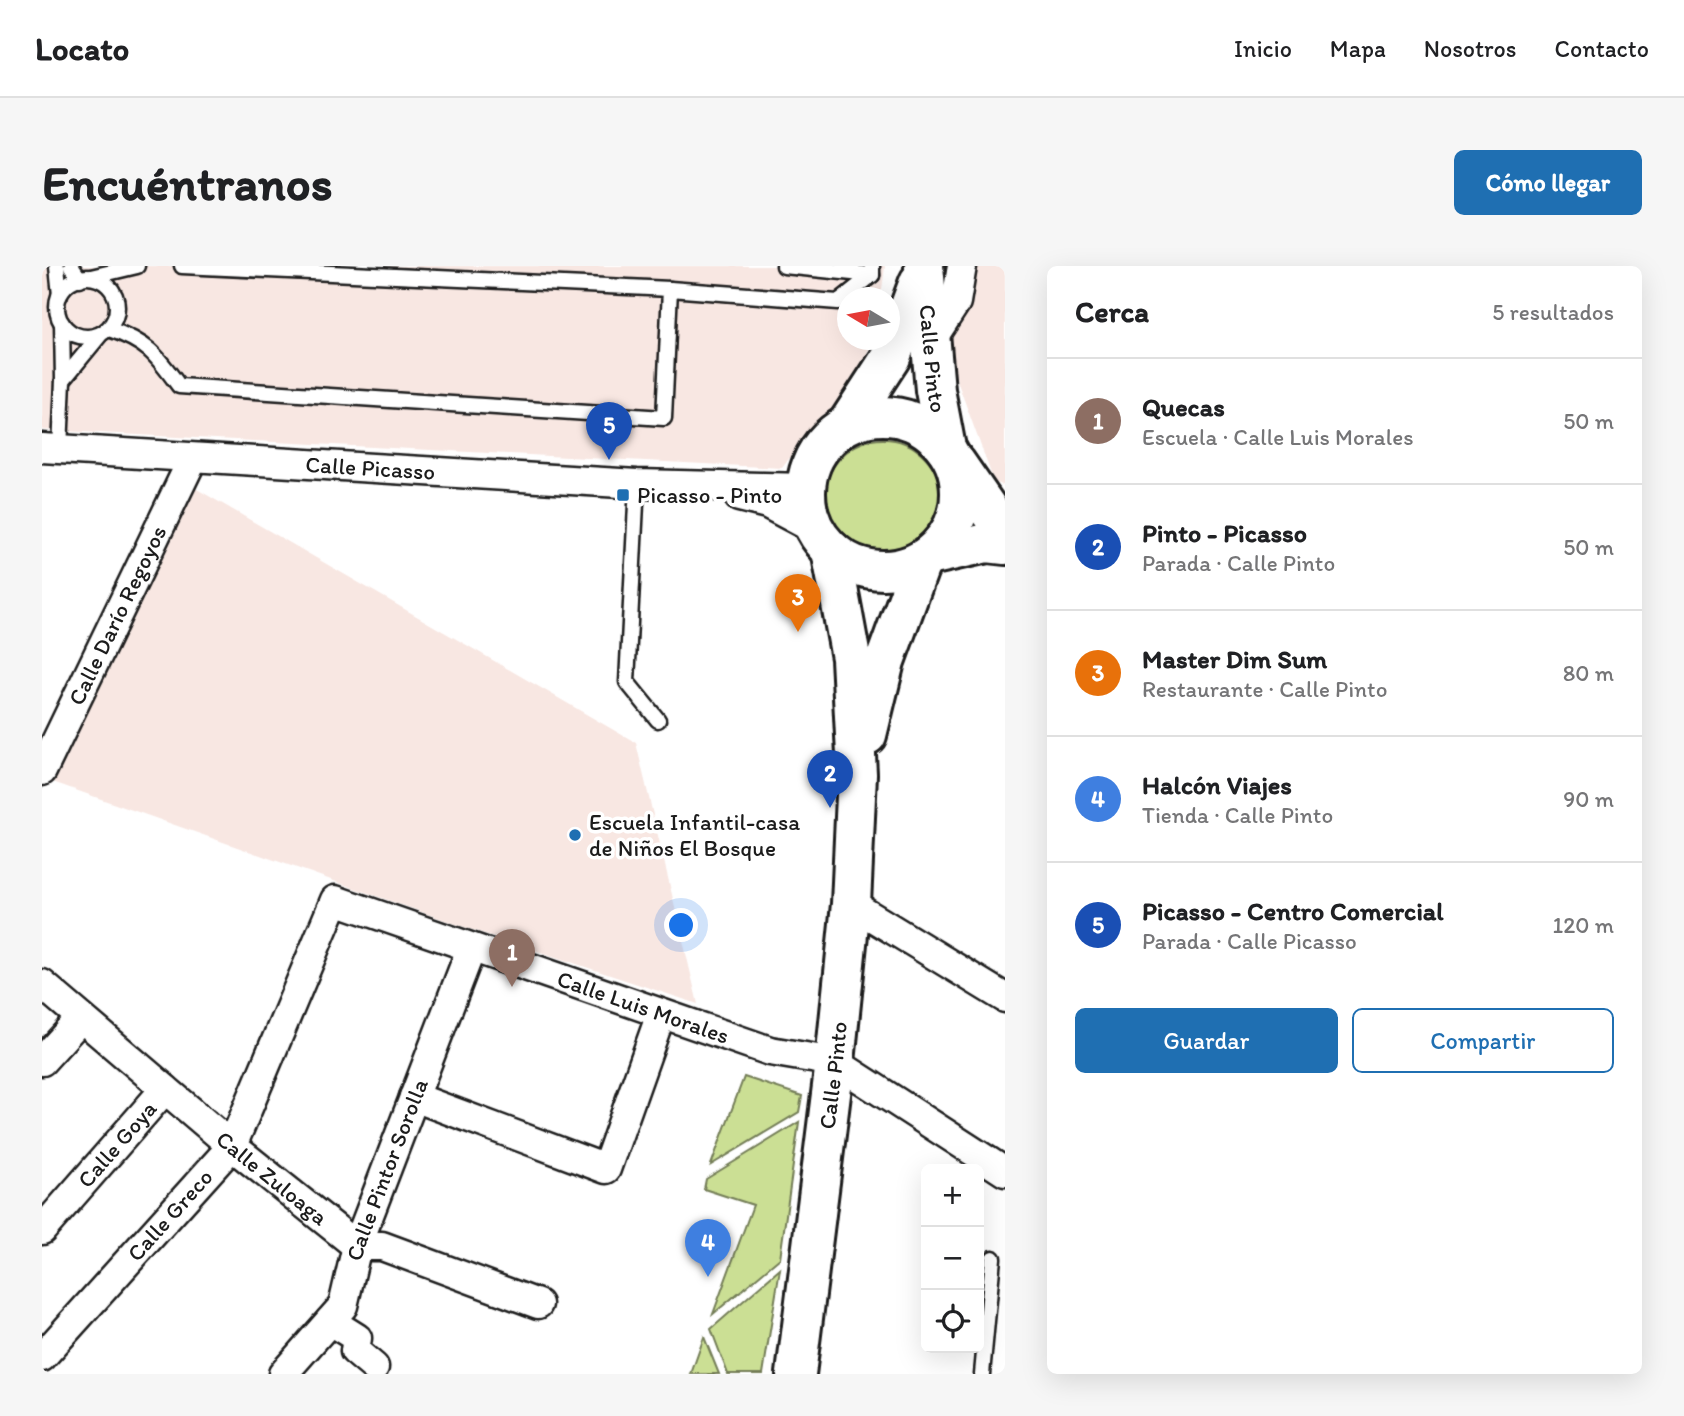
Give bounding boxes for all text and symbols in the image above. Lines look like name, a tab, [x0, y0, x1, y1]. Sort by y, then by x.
text: Locato	[35, 29, 129, 68]
text: Inicio	[1234, 34, 1292, 63]
text: Mapa	[1330, 34, 1386, 63]
text: Nosotros	[1424, 34, 1516, 63]
text: Contacto	[1554, 34, 1649, 63]
button: Cómo llegar	[1454, 150, 1642, 215]
text: Encuéntranos	[42, 153, 333, 212]
north arrow	[837, 287, 900, 350]
text: Cerca	[1075, 293, 1149, 330]
text: 5 resultados	[1492, 298, 1614, 326]
street label: Calle Pinto	[913, 303, 953, 415]
text: Quecas	[1142, 391, 1225, 423]
pin: 5	[586, 402, 632, 460]
text: 1	[1093, 407, 1103, 435]
text: 50 m	[1563, 407, 1614, 435]
text: Escuela · Calle Luis Morales	[1142, 423, 1414, 451]
street label: Calle Picasso	[305, 450, 436, 486]
place label: Picasso - Pinto	[637, 481, 782, 509]
marker: Picasso - Pinto	[615, 487, 631, 503]
text: Pinto - Picasso	[1142, 517, 1307, 549]
street label: Calle Darío Regoyos	[62, 521, 172, 710]
text: 2	[1092, 533, 1104, 561]
text: 50 m	[1563, 533, 1614, 561]
text: Parada · Calle Pinto	[1142, 549, 1335, 577]
pin: 3	[775, 574, 821, 632]
text: Master Dim Sum	[1142, 643, 1327, 675]
text: 3	[1092, 659, 1104, 687]
text: 80 m	[1563, 659, 1614, 687]
text: Restaurante · Calle Pinto	[1142, 675, 1388, 703]
pin: 2	[807, 750, 853, 808]
text: Halcón Viajes	[1142, 769, 1292, 801]
text: 4	[1091, 785, 1105, 813]
text: 90 m	[1563, 785, 1614, 813]
text: Tienda · Calle Pinto	[1142, 801, 1333, 829]
place label: Escuela Infantil-casa de Niños El Bosque	[589, 808, 800, 862]
marker: Escuela Infantil-casa de Niños El Bosque	[567, 827, 583, 843]
text: Picasso - Centro Comercial	[1142, 895, 1444, 927]
your location	[664, 908, 698, 942]
text: 5	[1092, 911, 1104, 939]
text: 120 m	[1553, 911, 1614, 939]
text: Parada · Calle Picasso	[1142, 927, 1357, 955]
pin: 1	[489, 929, 535, 987]
street label: Calle Luis Morales	[554, 964, 733, 1050]
button: Guardar	[1075, 1008, 1338, 1073]
button: Compartir	[1352, 1008, 1614, 1073]
street label: Calle Pinto	[813, 1020, 853, 1131]
street label: Calle Pintor Sorolla	[340, 1075, 434, 1263]
street label: Calle Goya	[71, 1095, 162, 1193]
street label: Calle Zuloaga	[211, 1125, 334, 1231]
street label: Calle Greco	[121, 1163, 219, 1267]
map controls	[921, 1164, 984, 1353]
button: +	[921, 1164, 984, 1227]
pin: 4	[685, 1219, 731, 1277]
button: −	[921, 1227, 984, 1290]
button: locate	[921, 1290, 984, 1353]

